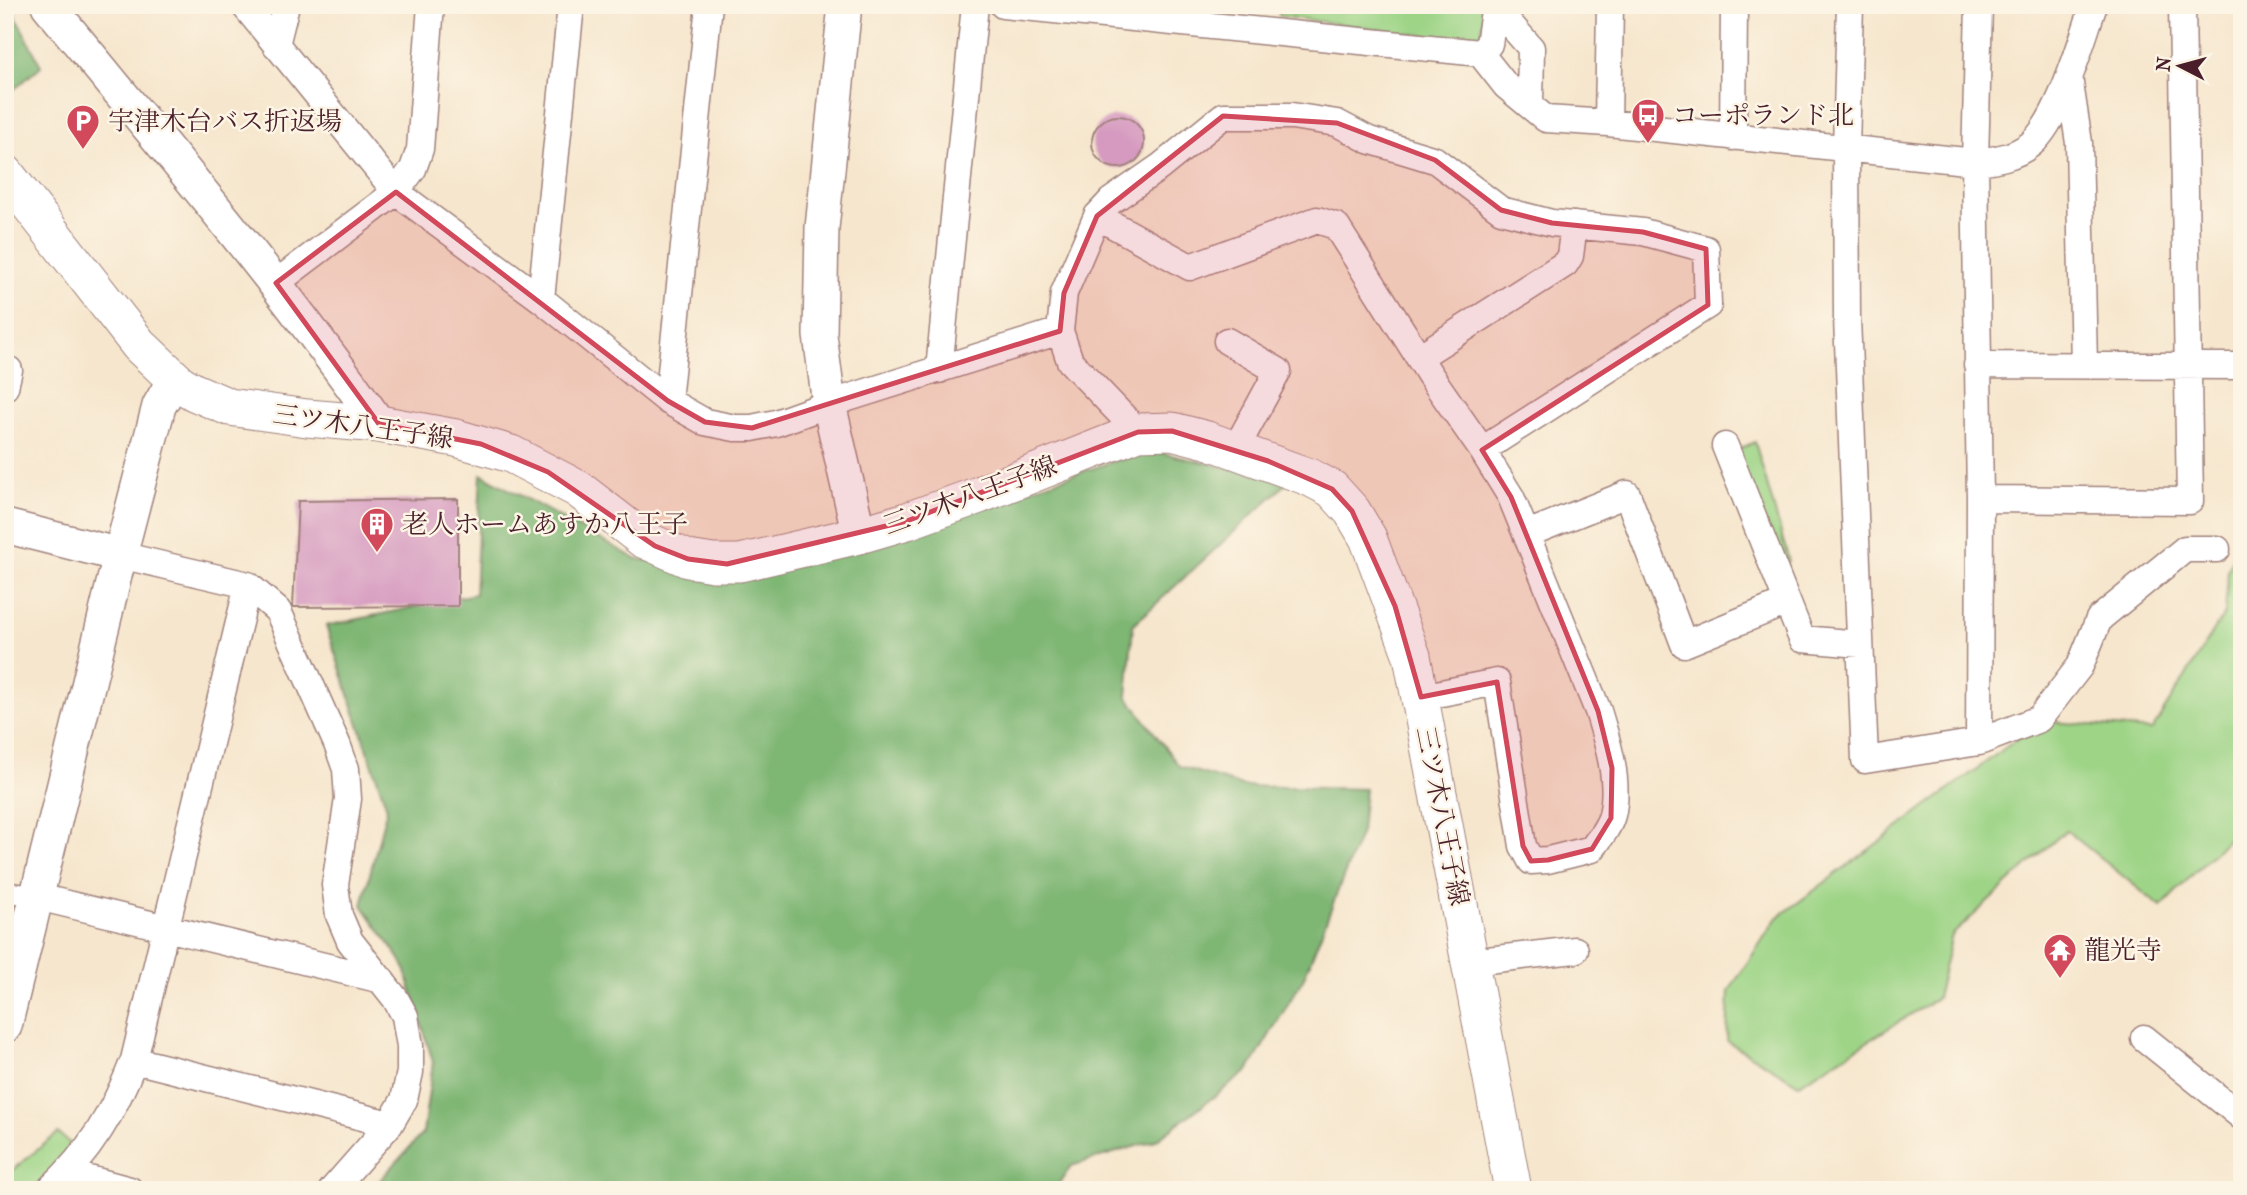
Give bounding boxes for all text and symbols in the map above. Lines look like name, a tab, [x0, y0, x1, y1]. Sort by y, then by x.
north arrow	[2146, 32, 2216, 102]
text: N	[2152, 55, 2176, 73]
bus stop icon: コーポランド北	[1629, 96, 1667, 145]
place label: コーポランド北	[1672, 100, 1854, 131]
parking icon: 宇津木台バス折返場	[64, 102, 102, 151]
place label: 宇津木台バス折返場	[108, 106, 342, 137]
street label: 三ツ木八王子線	[271, 398, 455, 455]
street label: 三ツ木八王子線	[879, 450, 1061, 541]
building icon: 老人ホームあすか八王子	[358, 505, 396, 554]
place label: 老人ホームあすか八王子	[402, 509, 688, 540]
street label: 三ツ木八王子線	[1410, 724, 1475, 908]
temple icon: 龍光寺	[2041, 931, 2079, 980]
place label: 龍光寺	[2084, 935, 2162, 966]

